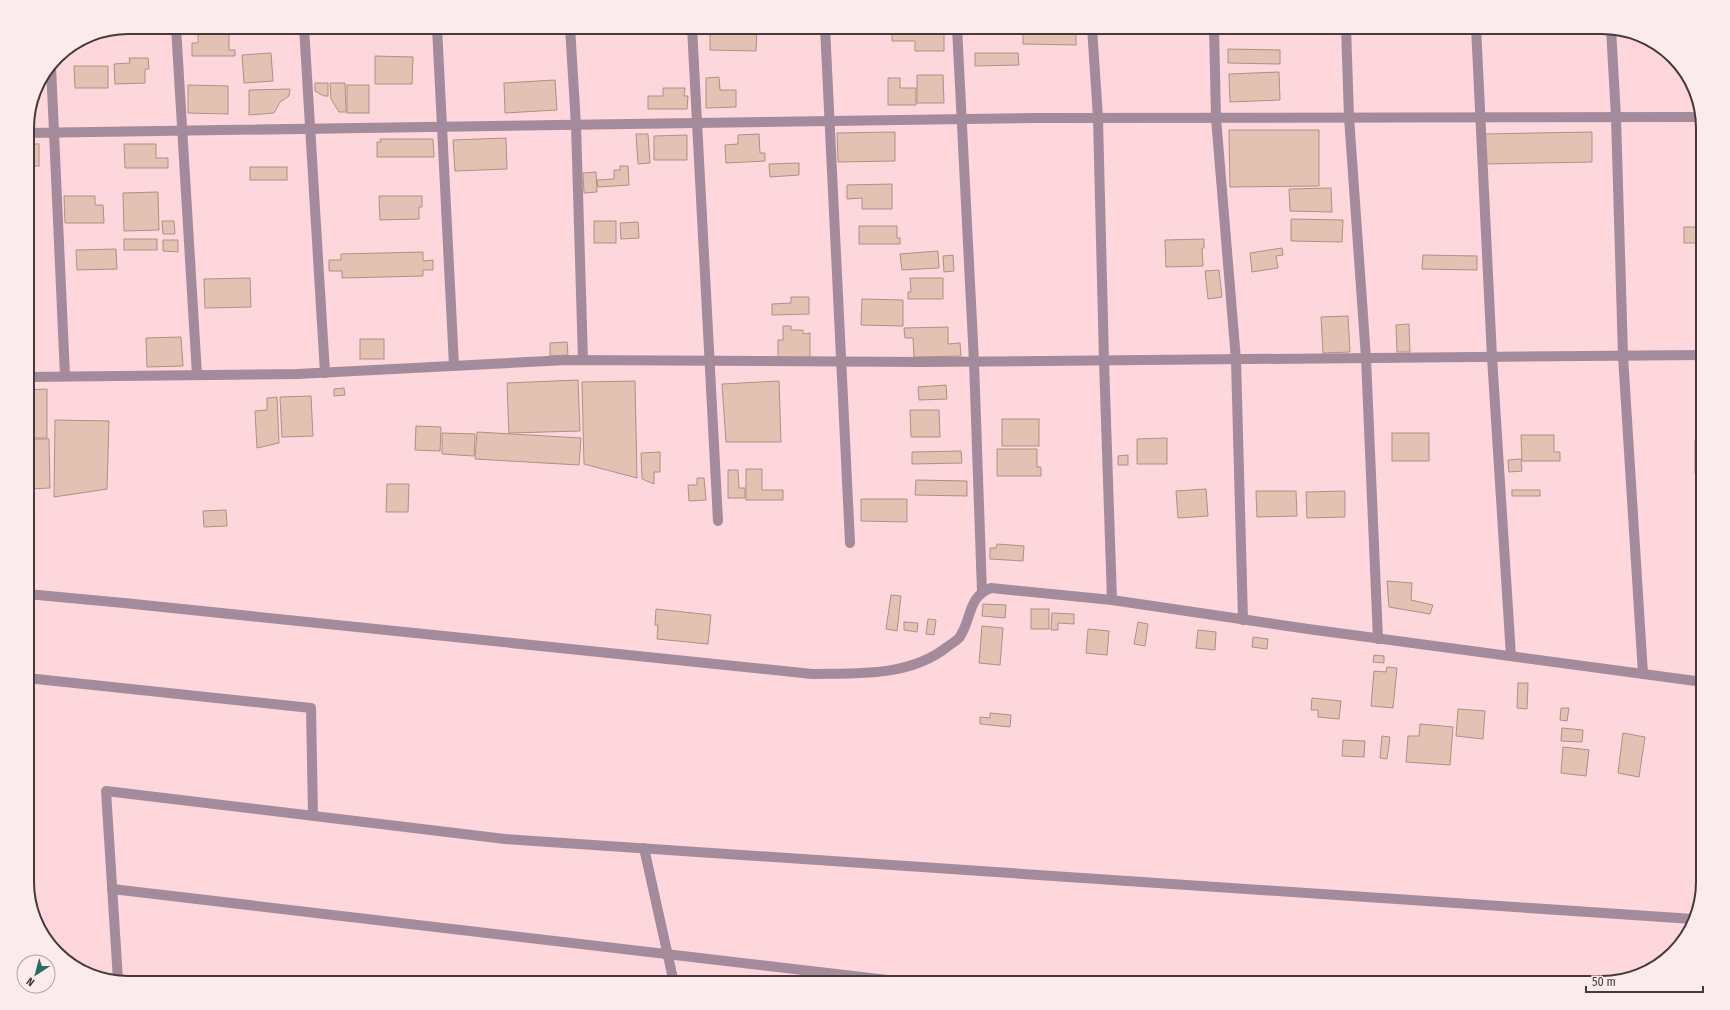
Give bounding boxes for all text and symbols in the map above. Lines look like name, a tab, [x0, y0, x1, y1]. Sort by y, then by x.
north arrow	[16, 954, 56, 994]
scale bar	[1586, 968, 1703, 994]
text: N	[24, 974, 37, 989]
text: 50 m	[1592, 975, 1616, 989]

